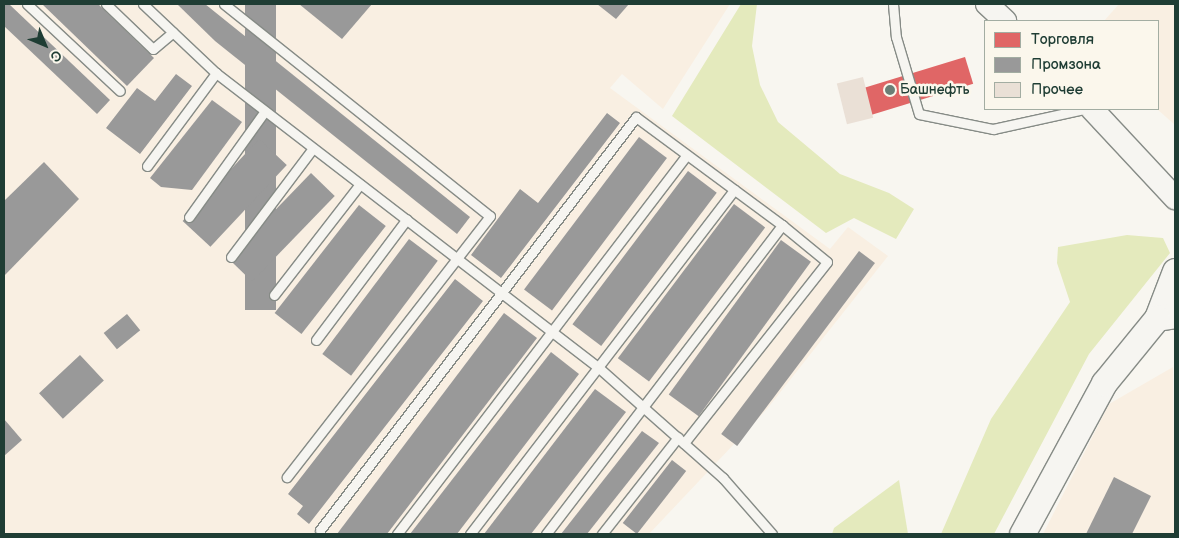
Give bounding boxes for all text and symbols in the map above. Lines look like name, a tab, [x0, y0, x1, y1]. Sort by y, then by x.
north arrow	[20, 20, 70, 70]
legend	[984, 20, 1159, 110]
text: Торговля	[1031, 30, 1094, 49]
text: С	[47, 47, 65, 65]
text: Промзона	[1031, 55, 1101, 74]
text: Прочее	[1031, 80, 1083, 99]
place label: Башнефть	[900, 82, 969, 98]
marker: Башнефть	[884, 84, 896, 96]

